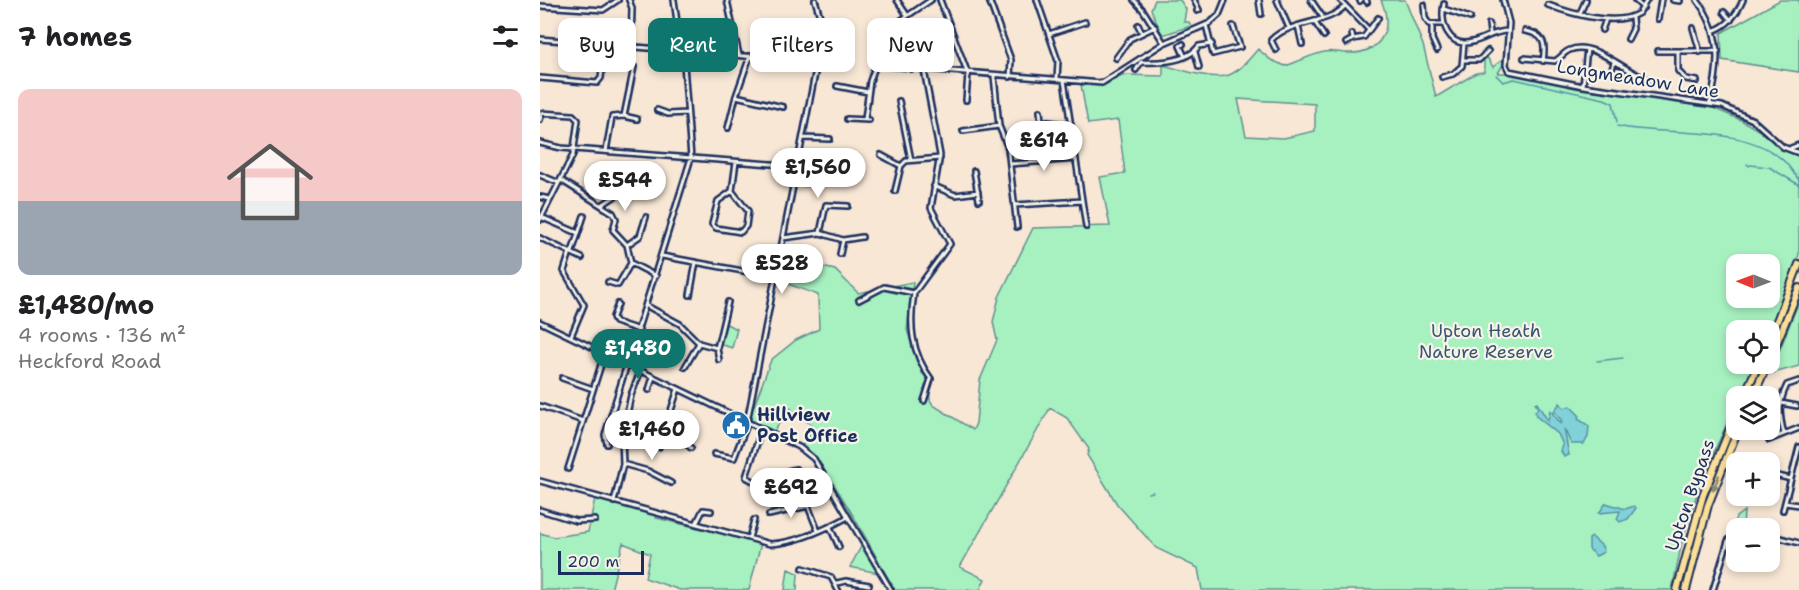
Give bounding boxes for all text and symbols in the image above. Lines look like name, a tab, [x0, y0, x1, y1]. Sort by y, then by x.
chip: Buy	[558, 18, 636, 72]
chip: Rent	[648, 18, 738, 72]
chip: Filters	[750, 18, 855, 72]
chip: New	[867, 18, 954, 72]
text: 7 homes	[18, 19, 132, 54]
icon: filters	[489, 20, 522, 53]
street label: Longmeadow Lane	[1555, 54, 1721, 104]
pin: £614	[1008, 121, 1080, 172]
text: £614	[1020, 127, 1068, 153]
icon: home	[216, 128, 324, 236]
pin: £1,560	[769, 148, 867, 199]
text: £1,560	[785, 154, 851, 180]
pin: £544	[589, 161, 661, 212]
text: £544	[598, 167, 652, 193]
pin: £528	[746, 244, 818, 295]
text: £528	[755, 250, 809, 276]
north arrow	[1726, 254, 1780, 308]
map controls	[1726, 254, 1780, 572]
text: £1,480/mo	[18, 287, 154, 322]
park label: Upton Heath Nature Reserve	[1419, 319, 1553, 364]
button: locate	[1726, 320, 1780, 374]
text: 4 rooms · 136 m²	[18, 322, 186, 348]
pin: £1,480	[589, 329, 687, 380]
text: £1,480	[605, 335, 671, 361]
text: Heckford Road	[18, 348, 161, 374]
button: layers	[1726, 386, 1780, 440]
place label: Hillview Post Office	[757, 403, 858, 448]
public building icon: Hillview Post Office	[720, 409, 752, 441]
pin: £1,460	[603, 410, 701, 461]
text: £1,460	[619, 416, 685, 442]
street label: Upton Bypass	[1660, 436, 1720, 554]
button: +	[1726, 452, 1780, 506]
pin: £692	[755, 468, 827, 519]
text: £692	[764, 474, 818, 500]
one-way arrow	[1710, 474, 1720, 492]
button: −	[1726, 518, 1780, 572]
scale bar	[558, 548, 644, 576]
text: 200 m	[567, 551, 619, 572]

